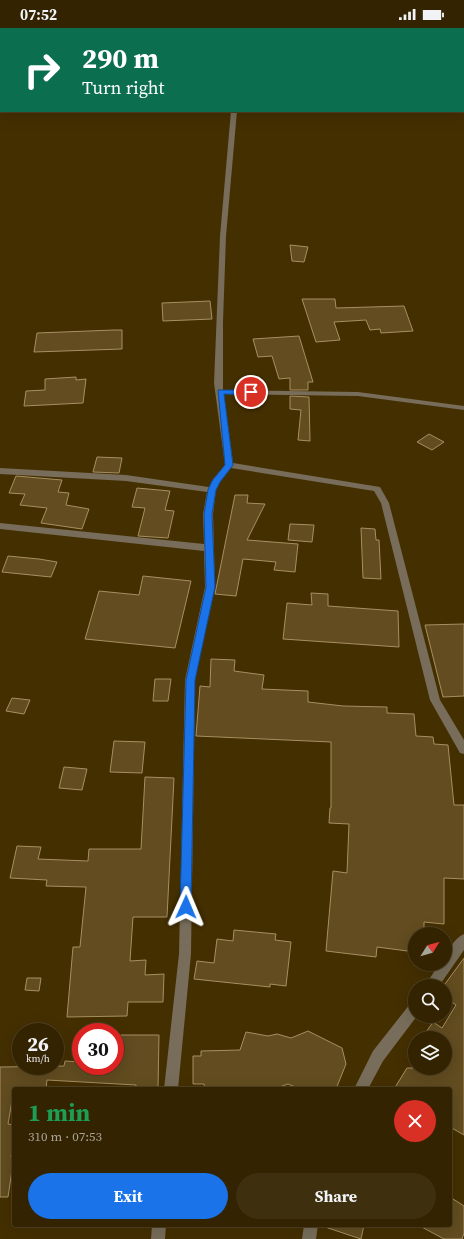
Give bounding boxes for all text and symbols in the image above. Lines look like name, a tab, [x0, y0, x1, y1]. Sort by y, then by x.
text: 07:52	[20, 4, 57, 25]
text: 290 m	[82, 39, 159, 77]
icon: right	[16, 44, 68, 96]
text: Turn right	[82, 75, 164, 100]
pin	[234, 375, 268, 409]
icon: arrive	[240, 381, 262, 403]
position arrow	[165, 886, 207, 928]
north arrow	[408, 927, 452, 971]
map controls	[408, 927, 452, 1075]
button: search	[408, 979, 452, 1023]
speed limit sign: 30	[72, 1023, 124, 1075]
text: 26	[27, 1030, 49, 1058]
button: layers	[408, 1031, 452, 1075]
text: km/h	[26, 1052, 50, 1065]
text: 1 min	[28, 1096, 90, 1129]
button: close	[394, 1100, 436, 1142]
text: 310 m · 07:53	[28, 1128, 102, 1145]
button: Exit	[28, 1173, 228, 1219]
button: Share	[236, 1173, 436, 1219]

